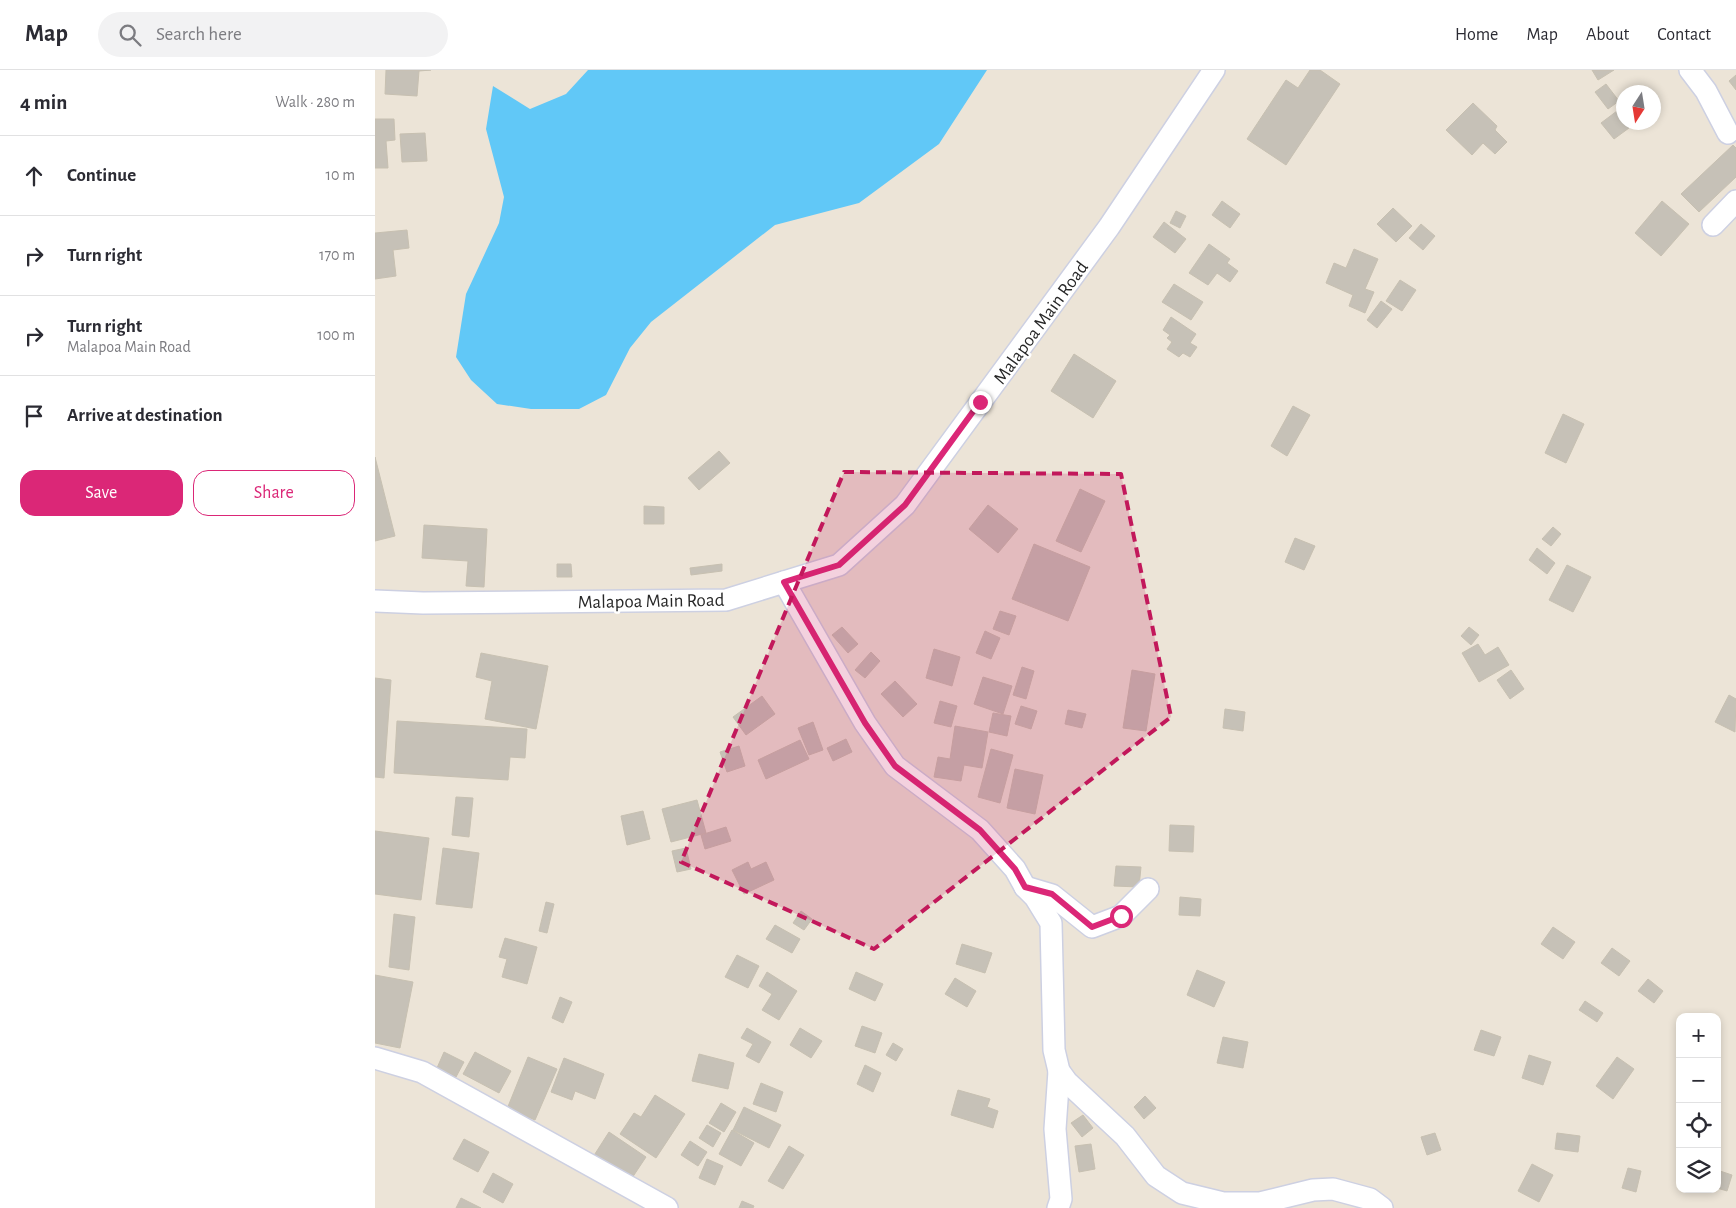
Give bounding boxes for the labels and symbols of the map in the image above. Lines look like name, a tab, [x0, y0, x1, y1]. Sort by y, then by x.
north arrow	[1616, 85, 1661, 130]
street label: Malapoa Main Road	[990, 258, 1092, 388]
route end	[969, 391, 992, 414]
street label: Malapoa Main Road	[577, 591, 725, 612]
route start	[1110, 905, 1133, 928]

